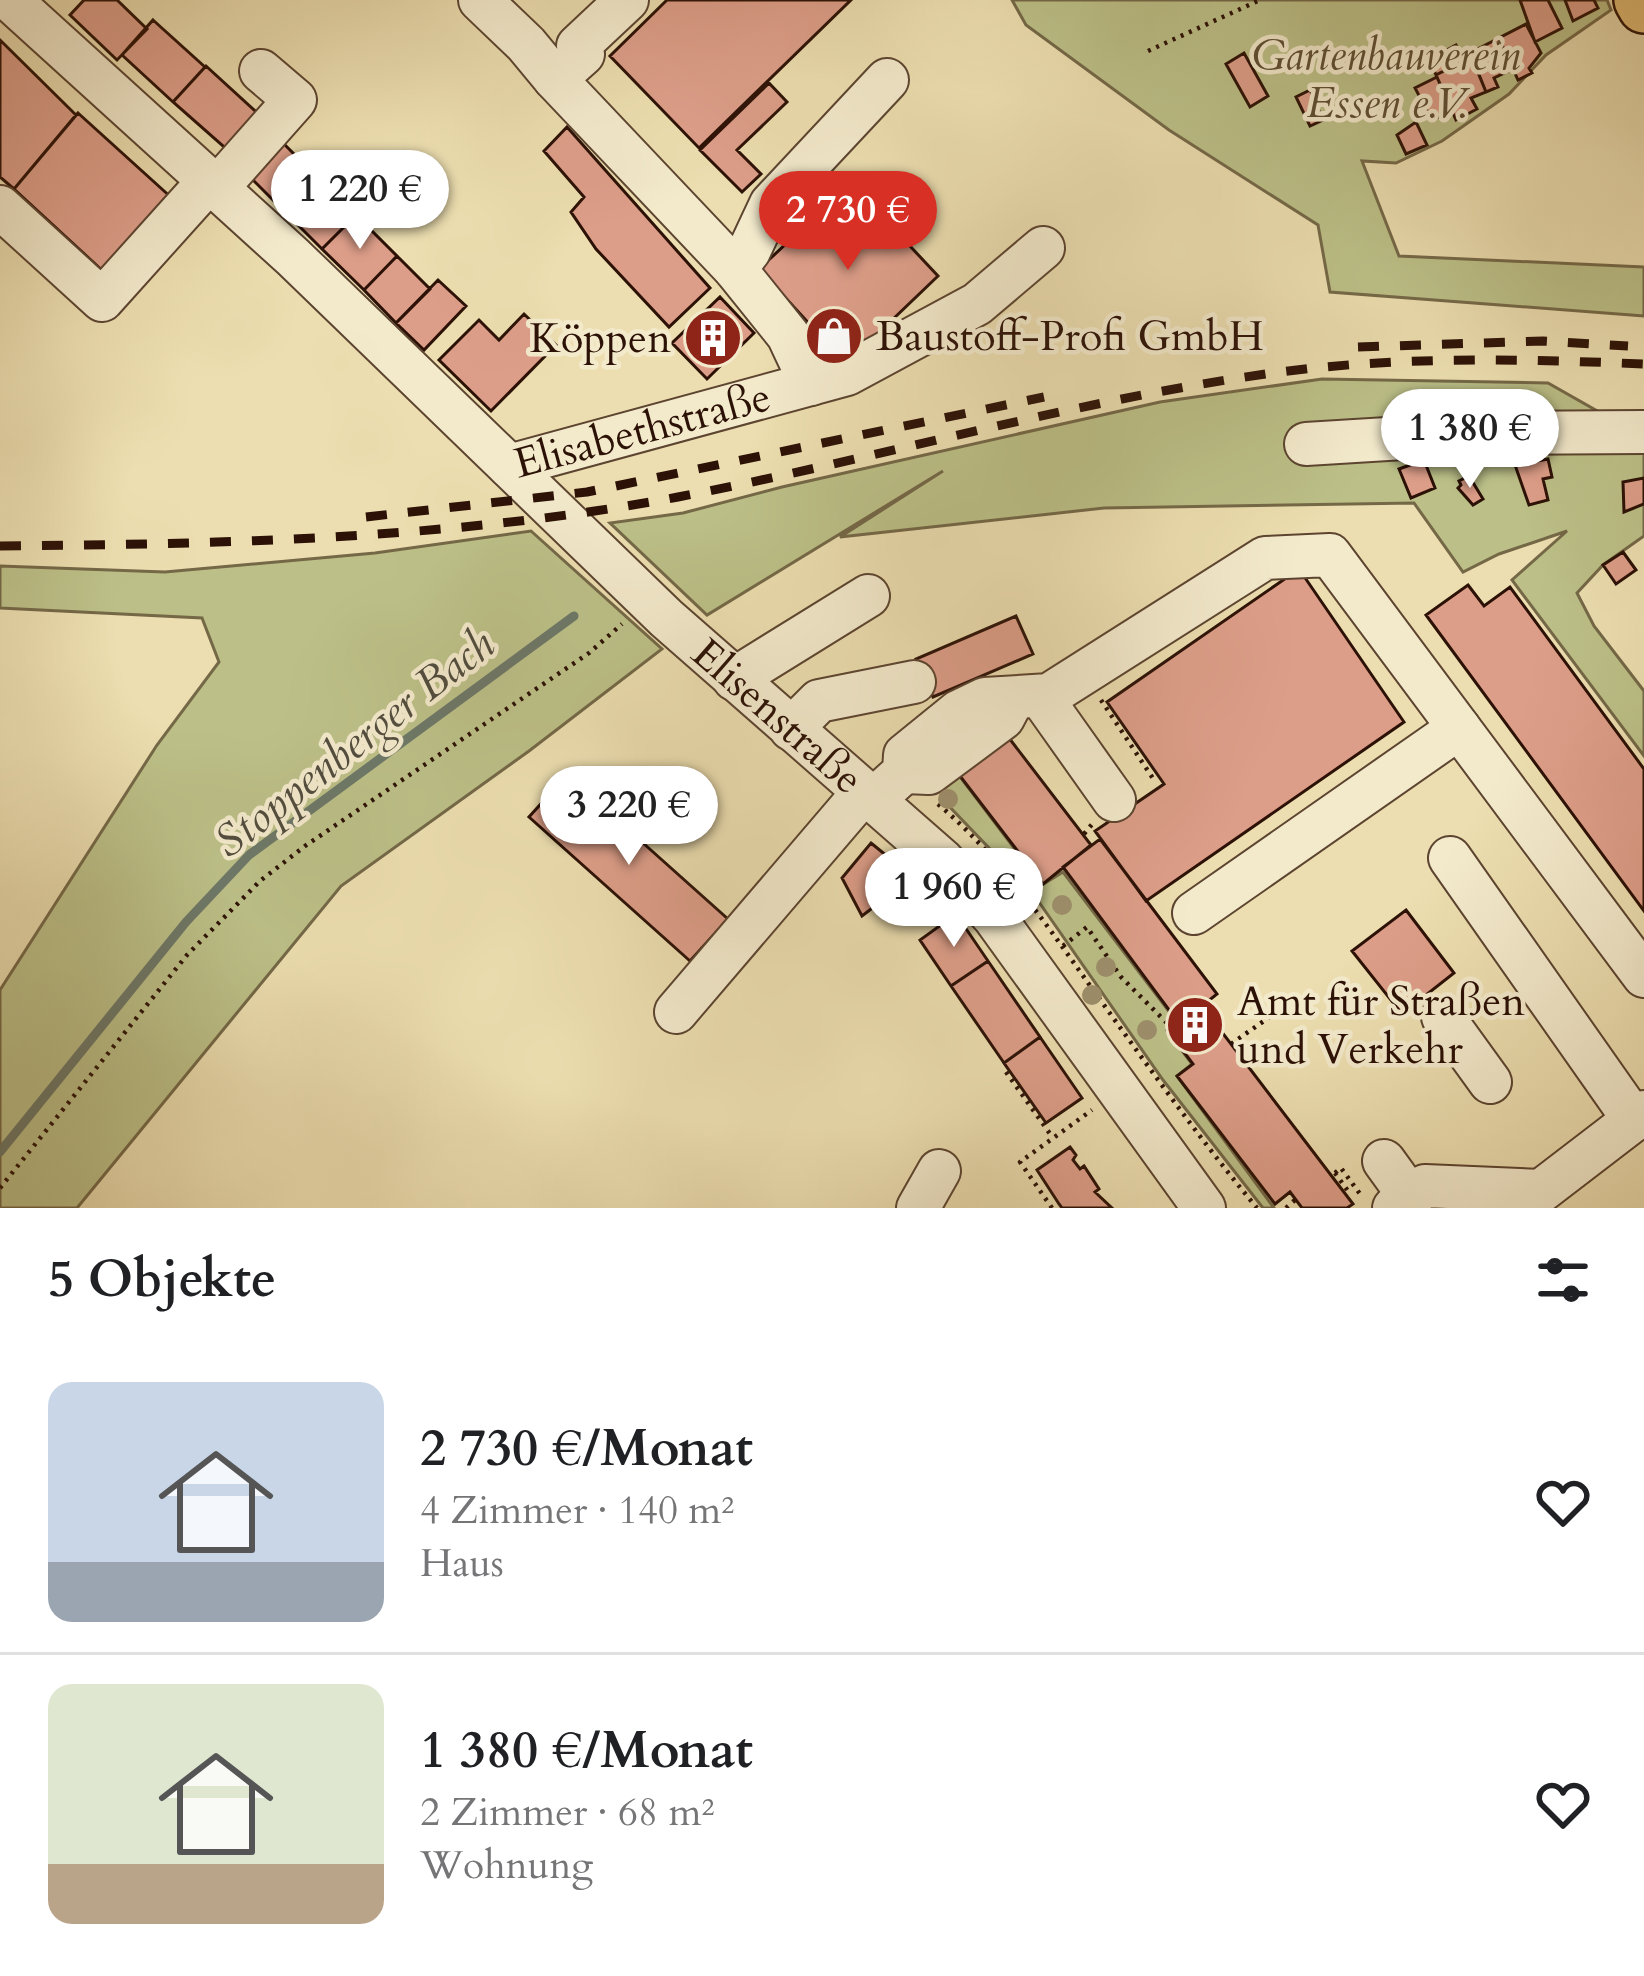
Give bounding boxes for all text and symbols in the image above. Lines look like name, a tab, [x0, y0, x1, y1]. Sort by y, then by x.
park label: Gartenbauverein Essen e.V.	[1252, 27, 1521, 132]
pin: 1 220 €	[249, 150, 471, 252]
text: 1 220 €	[298, 162, 422, 215]
pin: 2 730 €	[737, 171, 959, 273]
text: 2 730 €	[786, 183, 910, 236]
shop icon: Baustoff-Profi GmbH	[803, 305, 865, 367]
building icon: Köppen	[682, 307, 744, 369]
place label: Baustoff-Profi GmbH	[876, 308, 1264, 365]
place label: Köppen	[529, 310, 671, 367]
street label: Elisabethstraße	[508, 368, 777, 492]
pin: 1 380 €	[1359, 389, 1581, 491]
text: 1 380 €	[1408, 401, 1532, 454]
water label: Stoppenberger Bach	[201, 614, 507, 872]
street label: Elisenstraße	[680, 625, 876, 807]
pin: 3 220 €	[518, 766, 740, 868]
text: 3 220 €	[567, 778, 691, 831]
pin: 1 960 €	[843, 848, 1065, 950]
text: 1 960 €	[892, 860, 1016, 913]
place label: Amt für Straßen und Verkehr	[1237, 973, 1525, 1078]
building icon: Amt für Straßen und Verkehr	[1164, 994, 1226, 1056]
text: 5 Objekte	[48, 1245, 276, 1315]
icon: filters	[1530, 1247, 1596, 1313]
text: 2 730 €/Monat	[420, 1414, 753, 1484]
icon: home	[144, 1430, 288, 1574]
icon: heart	[1530, 1469, 1596, 1535]
text: 4 Zimmer · 140 m²	[420, 1484, 734, 1537]
text: Haus	[420, 1537, 504, 1590]
text: 1 380 €/Monat	[420, 1716, 753, 1786]
icon: home	[144, 1732, 288, 1876]
icon: heart	[1530, 1771, 1596, 1837]
text: 2 Zimmer · 68 m²	[420, 1786, 714, 1839]
text: Wohnung	[420, 1839, 593, 1892]

